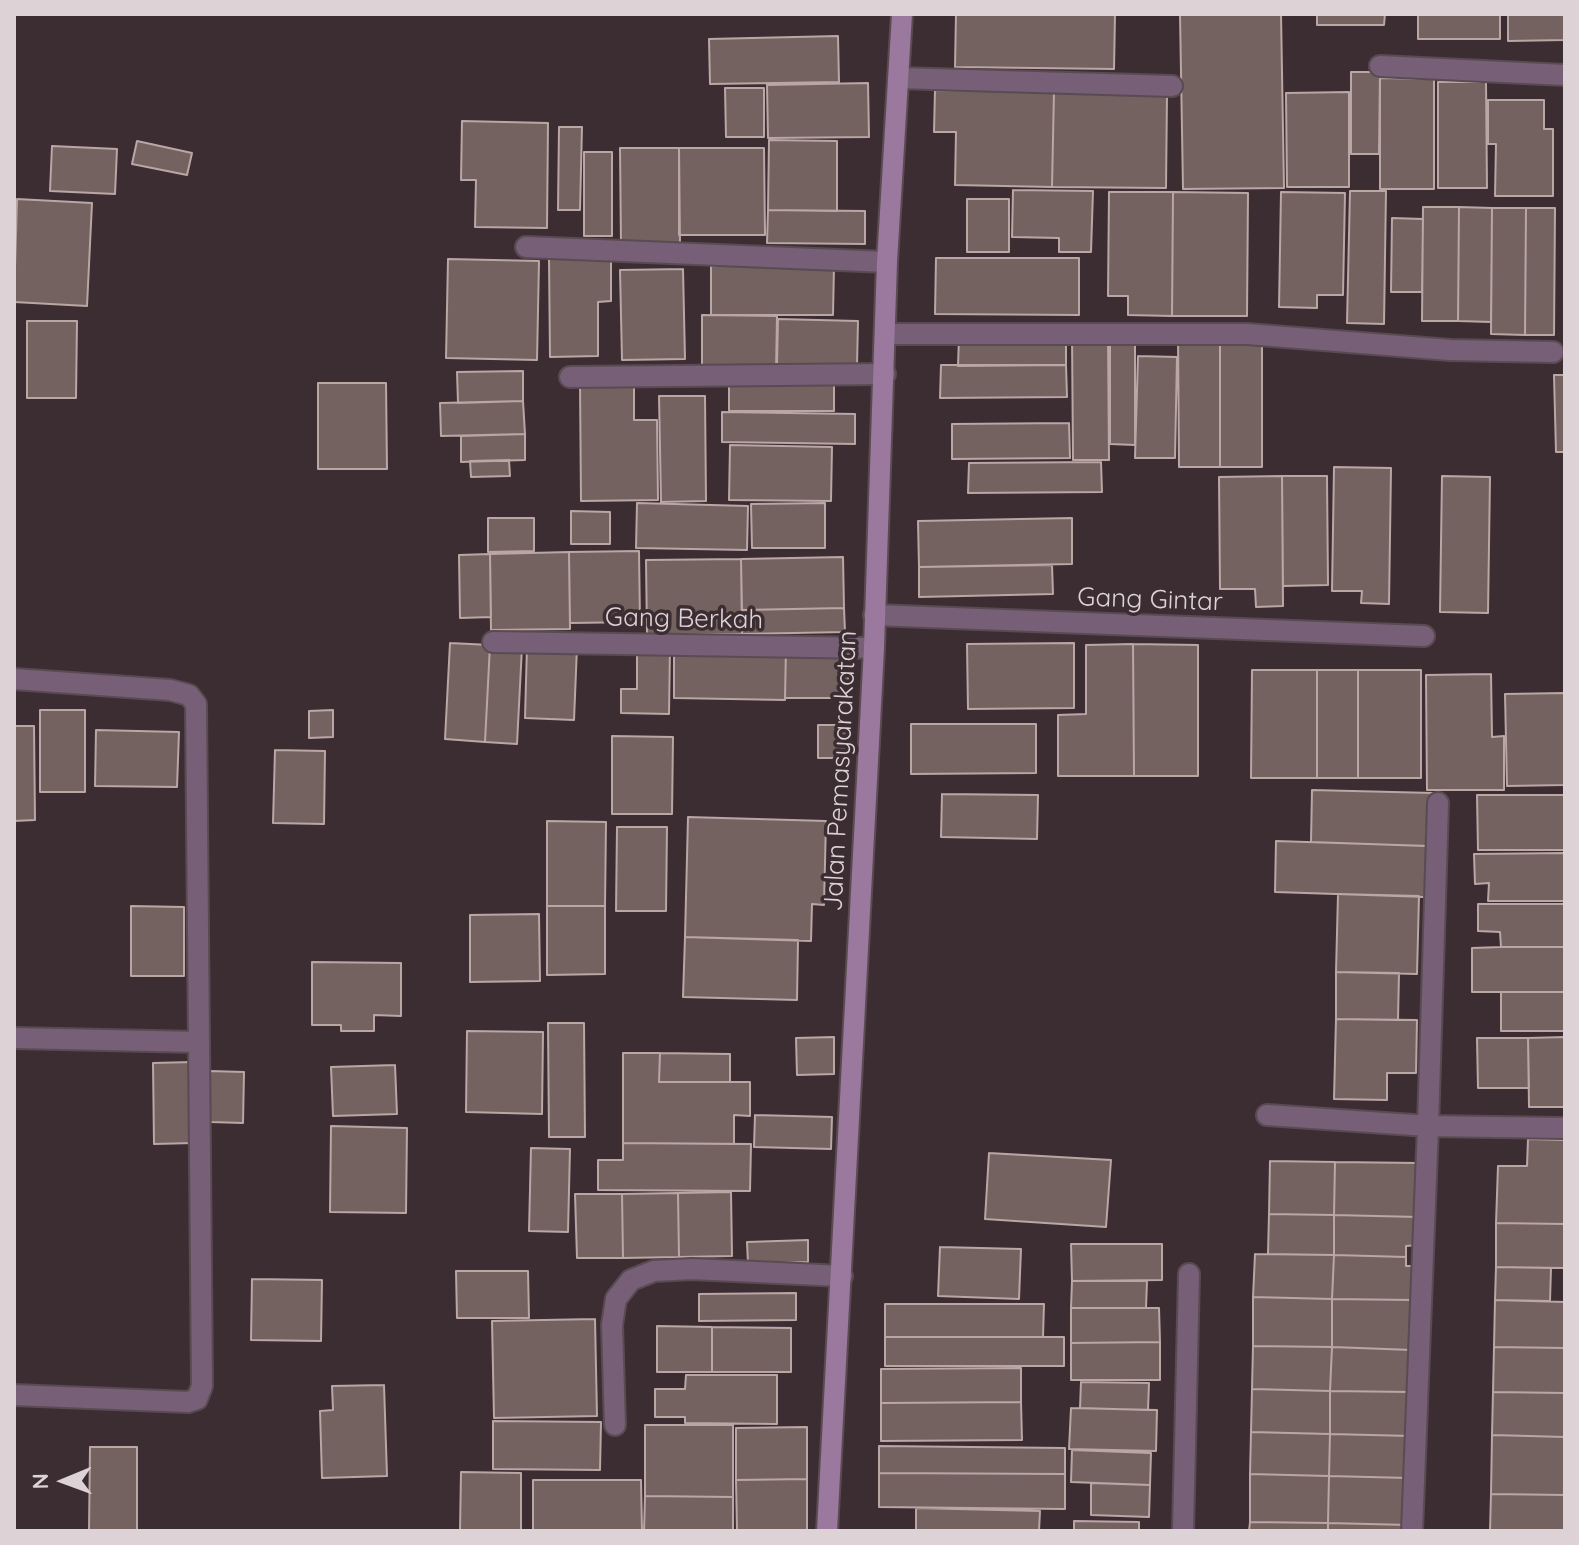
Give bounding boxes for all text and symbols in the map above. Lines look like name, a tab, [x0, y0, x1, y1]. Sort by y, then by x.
street label: Gang Gintar	[1077, 582, 1223, 618]
street label: Gang Berkah	[605, 602, 763, 636]
street label: Jalan Pemasyarakatan	[818, 630, 864, 912]
north arrow	[24, 1441, 104, 1521]
text: N	[26, 1473, 54, 1490]

